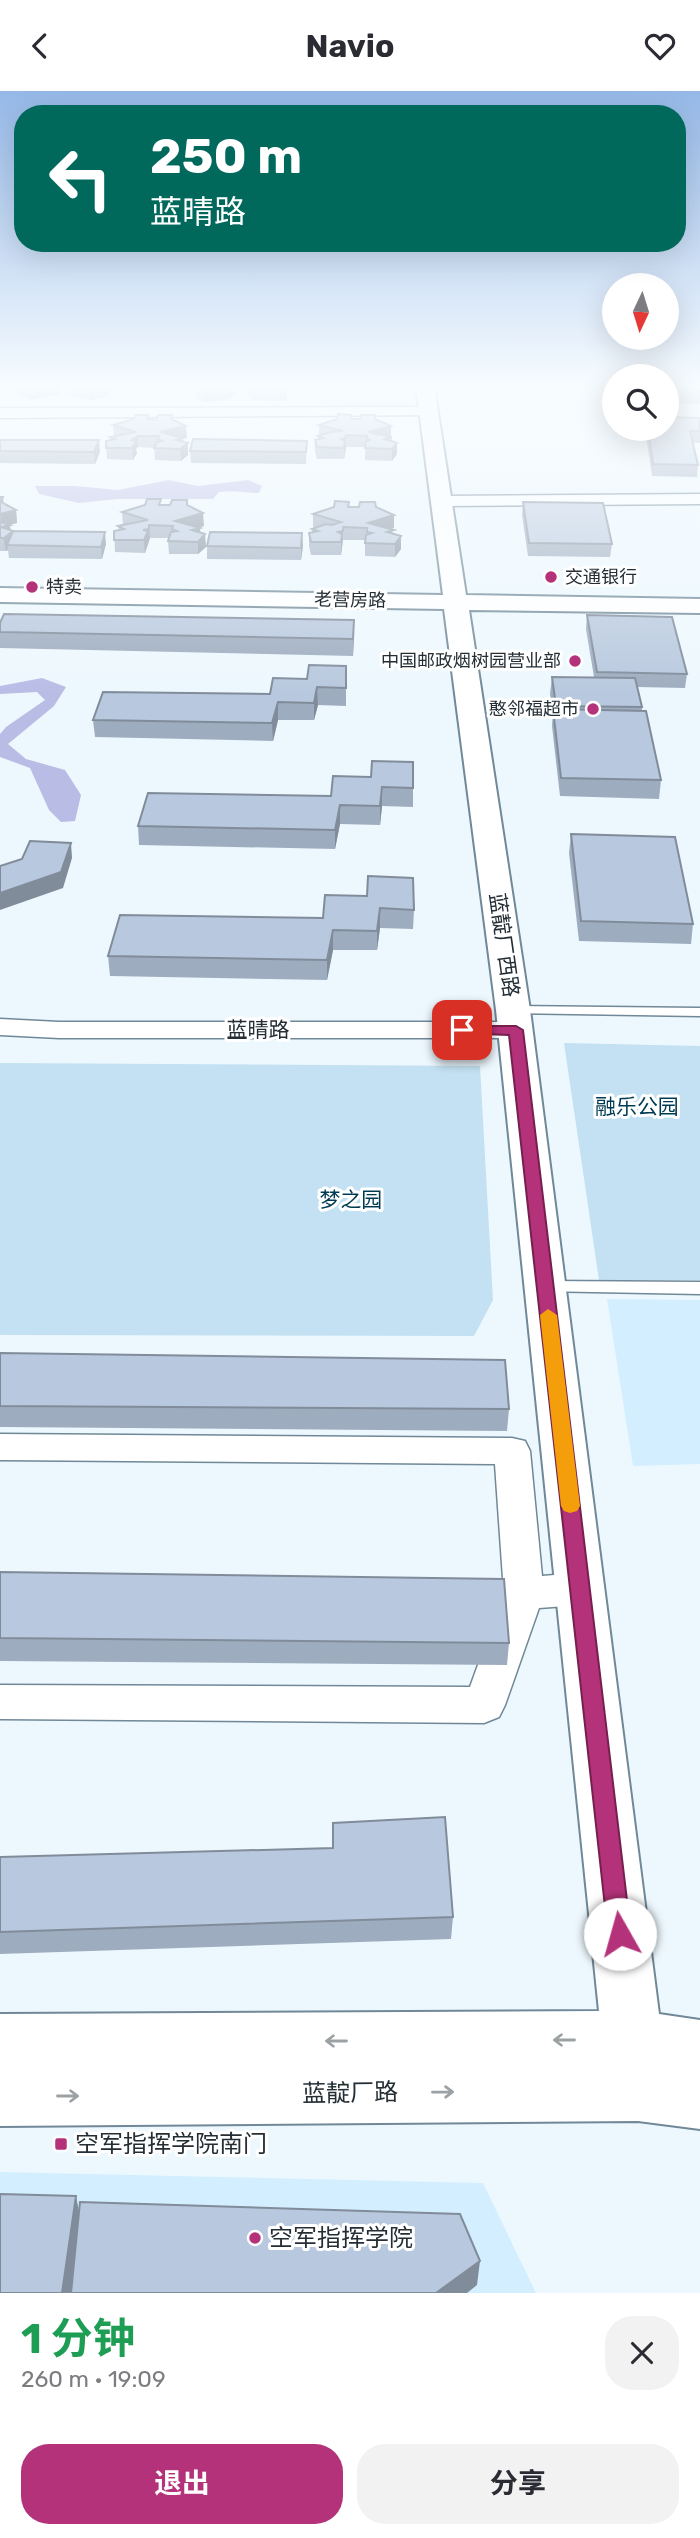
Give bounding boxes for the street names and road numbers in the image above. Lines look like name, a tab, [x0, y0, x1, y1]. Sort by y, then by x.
street label: 老营房路	[314, 588, 386, 612]
street label: 蓝靛厂西路	[485, 891, 524, 999]
street label: 蓝晴路	[227, 1017, 290, 1042]
street label: 蓝靛厂路	[302, 2078, 398, 2108]

